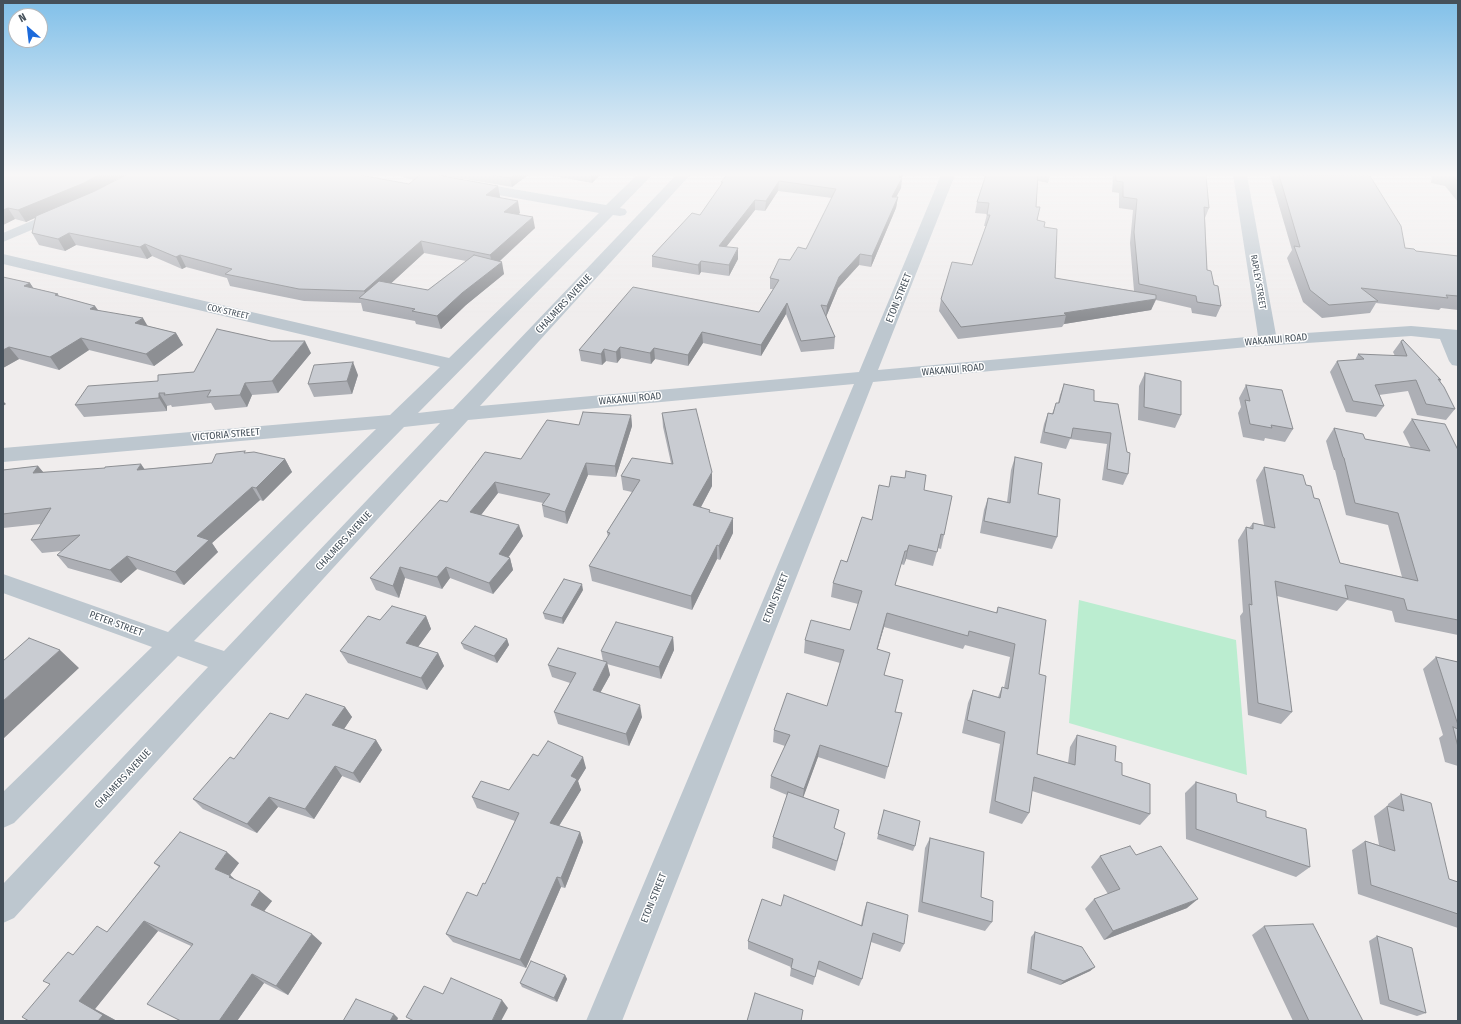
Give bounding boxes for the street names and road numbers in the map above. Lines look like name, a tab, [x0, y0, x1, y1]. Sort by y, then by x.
street label: RAPLEY STREET	[1248, 254, 1268, 310]
street label: ETON STREET	[884, 271, 914, 325]
street label: CHALMERS AVENUE	[533, 272, 595, 336]
street label: COX STREET	[206, 302, 250, 322]
street label: WAKANUI ROAD	[1244, 331, 1308, 349]
street label: WAKANUI ROAD	[921, 361, 985, 379]
street label: WAKANUI ROAD	[598, 390, 662, 408]
street label: VICTORIA STREET	[192, 426, 260, 444]
street label: CHALMERS AVENUE	[313, 509, 375, 573]
street label: ETON STREET	[761, 571, 791, 625]
street label: PETER STREET	[88, 609, 144, 639]
street label: CHALMERS AVENUE	[92, 747, 154, 811]
street label: ETON STREET	[639, 871, 669, 925]

